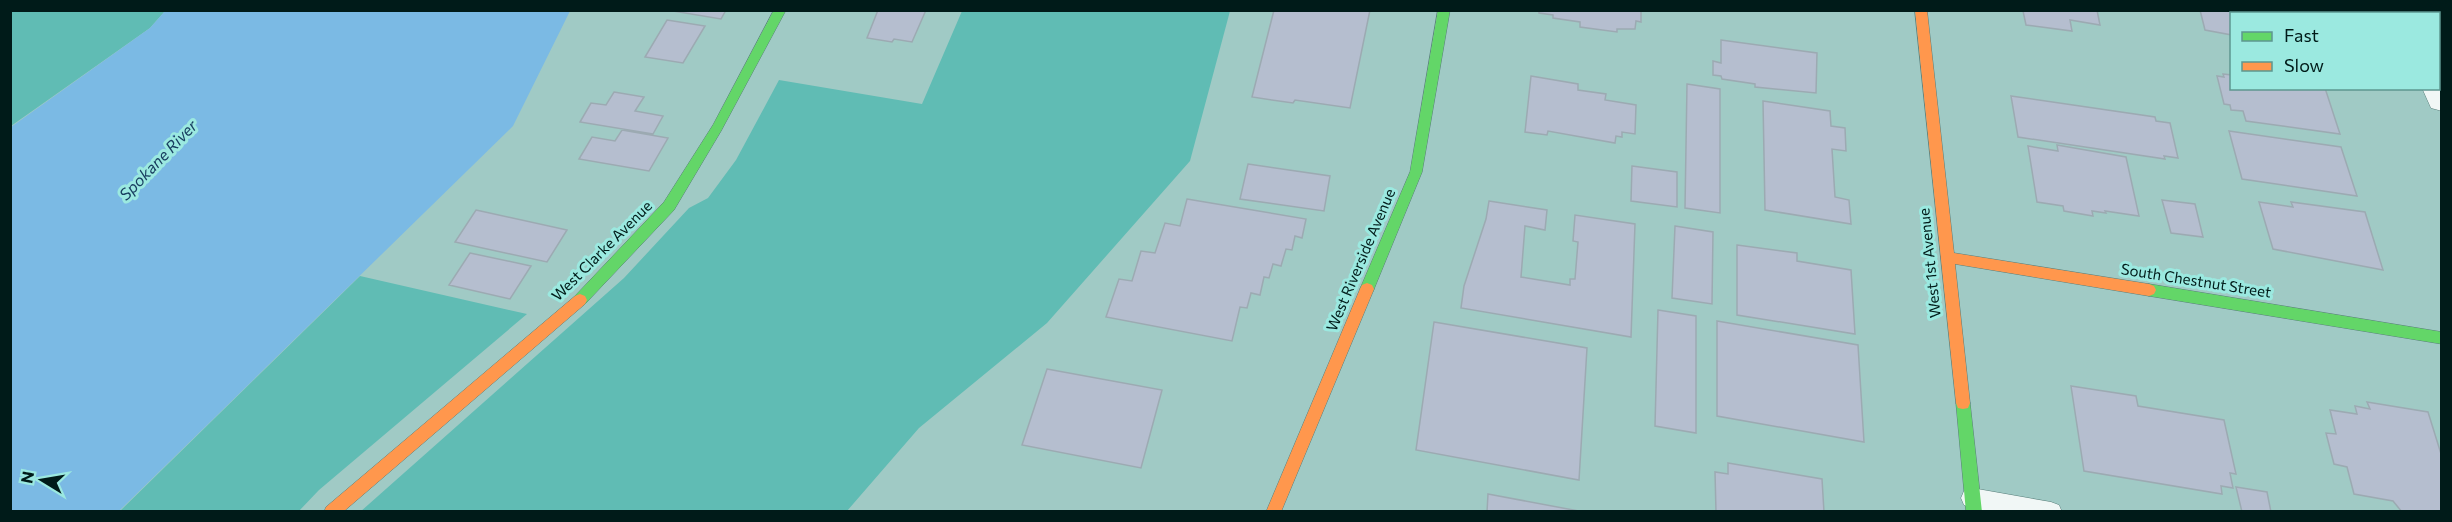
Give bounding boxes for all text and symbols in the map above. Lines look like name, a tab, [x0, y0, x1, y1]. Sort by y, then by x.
legend	[2230, 12, 2440, 90]
text: Fast	[2284, 24, 2319, 46]
text: Slow	[2284, 54, 2324, 76]
water label: Spokane River	[115, 115, 201, 204]
street label: West Riverside Avenue	[1322, 186, 1398, 334]
street label: West Clarke Avenue	[547, 196, 655, 304]
street label: West 1st Avenue	[1914, 207, 1944, 319]
street label: South Chestnut Street	[2120, 259, 2273, 301]
north arrow	[12, 450, 72, 510]
text: N	[16, 469, 37, 485]

